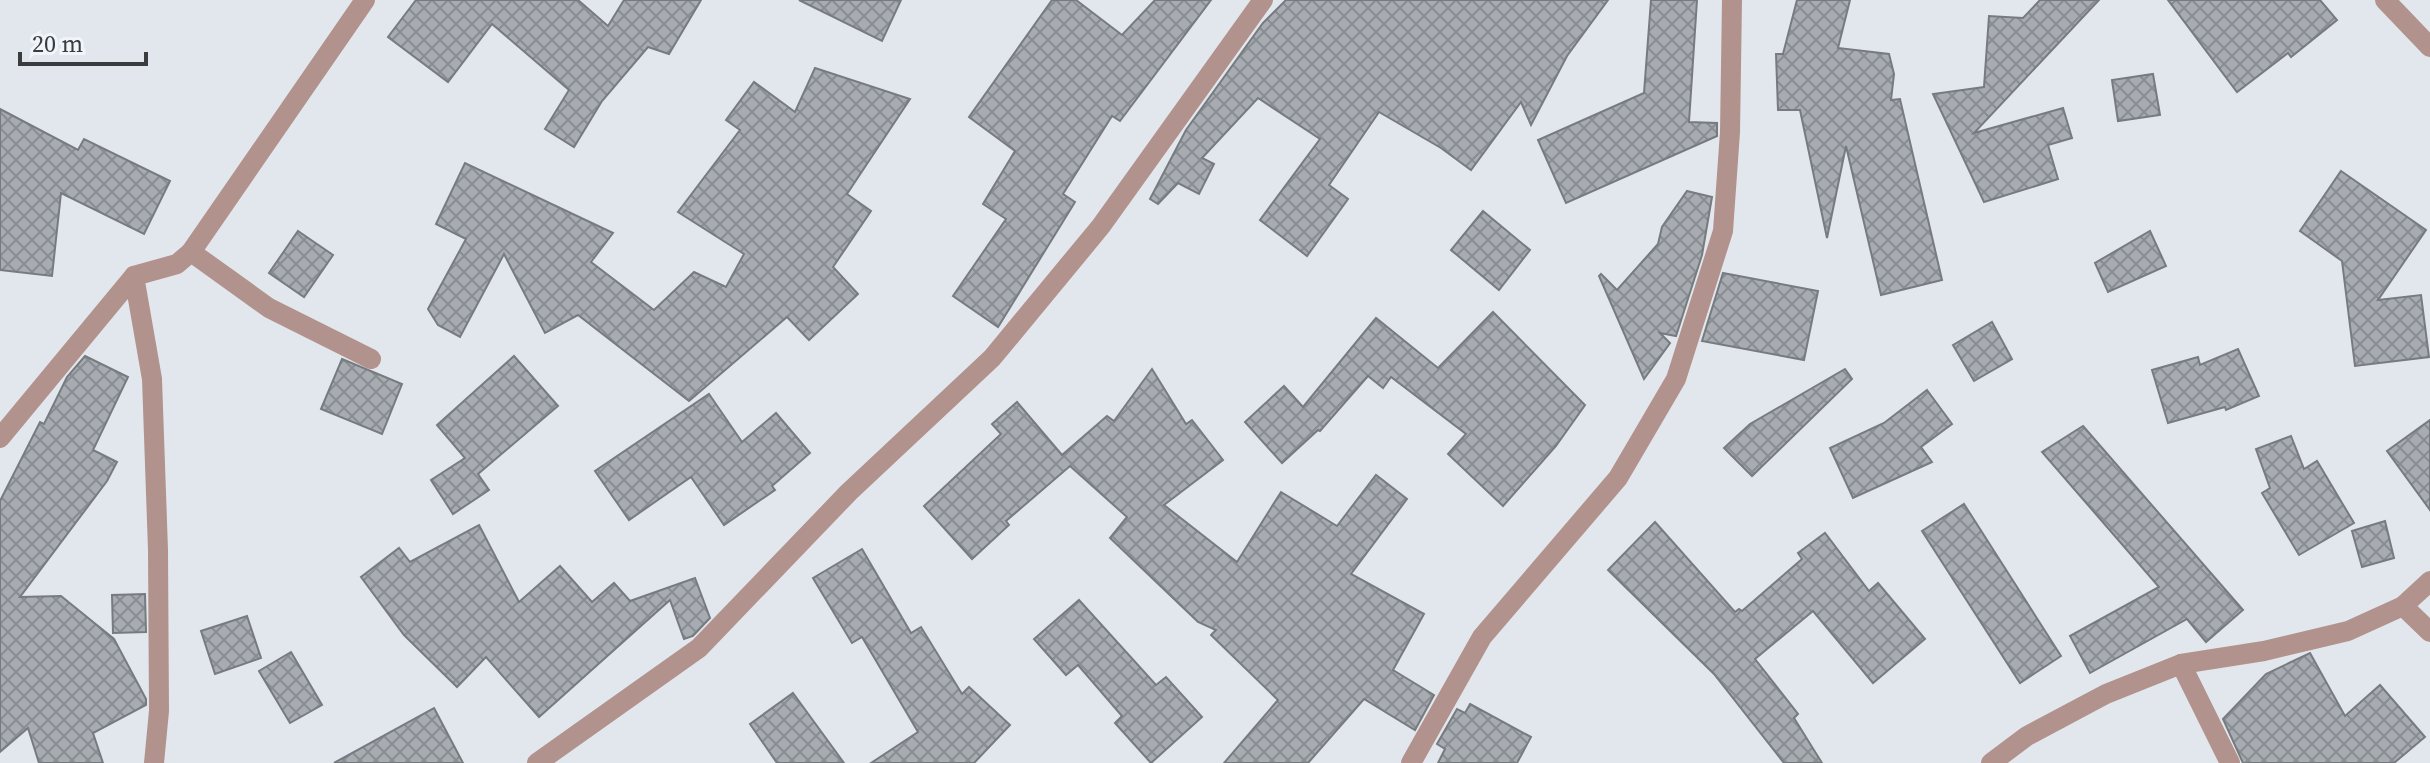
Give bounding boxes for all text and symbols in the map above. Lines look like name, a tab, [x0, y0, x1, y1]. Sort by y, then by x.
scale bar	[20, 16, 146, 66]
text: 20 m	[32, 27, 83, 60]

